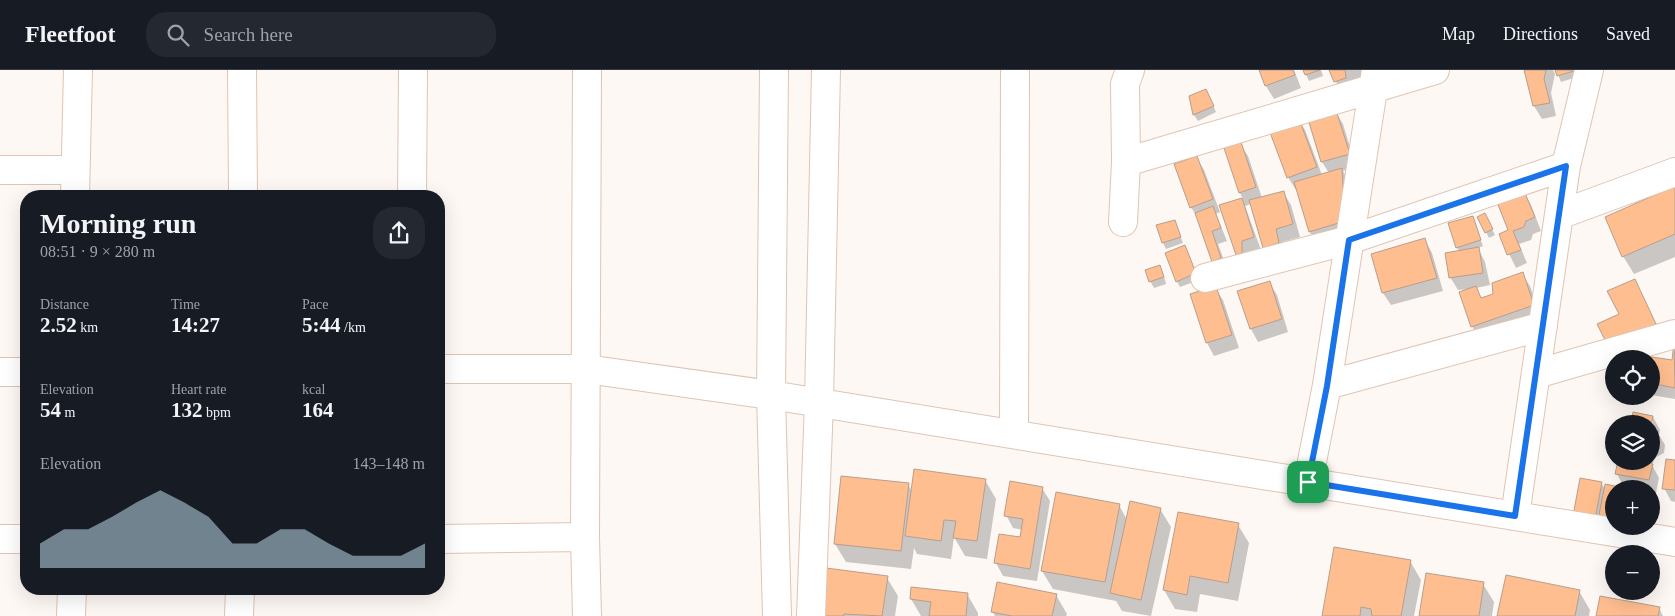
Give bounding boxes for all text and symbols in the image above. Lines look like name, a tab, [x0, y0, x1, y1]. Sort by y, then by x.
search box	[146, 12, 496, 57]
text: Fleetfoot	[25, 21, 116, 47]
icon: search	[164, 21, 192, 49]
text: Search here	[204, 24, 293, 45]
text: Map	[1442, 24, 1475, 44]
text: Directions	[1503, 24, 1578, 44]
text: Saved	[1606, 24, 1650, 44]
button: share	[373, 207, 425, 259]
text: Morning run	[40, 208, 196, 239]
text: 08:51 · 9 × 280 m	[40, 243, 155, 260]
text: Distance	[40, 297, 89, 312]
text: Time	[171, 297, 200, 312]
text: Pace	[302, 297, 328, 312]
text: 2.52	[40, 313, 77, 337]
text: 14:27	[171, 313, 220, 337]
text: 5:44	[302, 313, 341, 337]
text: km	[77, 320, 98, 335]
text: /km	[341, 320, 366, 335]
map controls	[1605, 350, 1660, 600]
button: locate	[1605, 350, 1660, 405]
text: Elevation	[40, 382, 94, 397]
text: Heart rate	[171, 382, 227, 397]
text: kcal	[302, 382, 325, 397]
text: 54	[40, 398, 61, 422]
text: 132	[171, 398, 203, 422]
text: 164	[302, 398, 334, 422]
text: m	[61, 405, 75, 420]
text: bpm	[203, 405, 231, 420]
button: layers	[1605, 415, 1660, 470]
text: Elevation	[40, 455, 101, 472]
text: 143–148 m	[353, 455, 425, 472]
pin	[1287, 461, 1329, 503]
icon: arrive	[1294, 468, 1322, 496]
button: +	[1605, 480, 1660, 535]
button: −	[1605, 545, 1660, 600]

